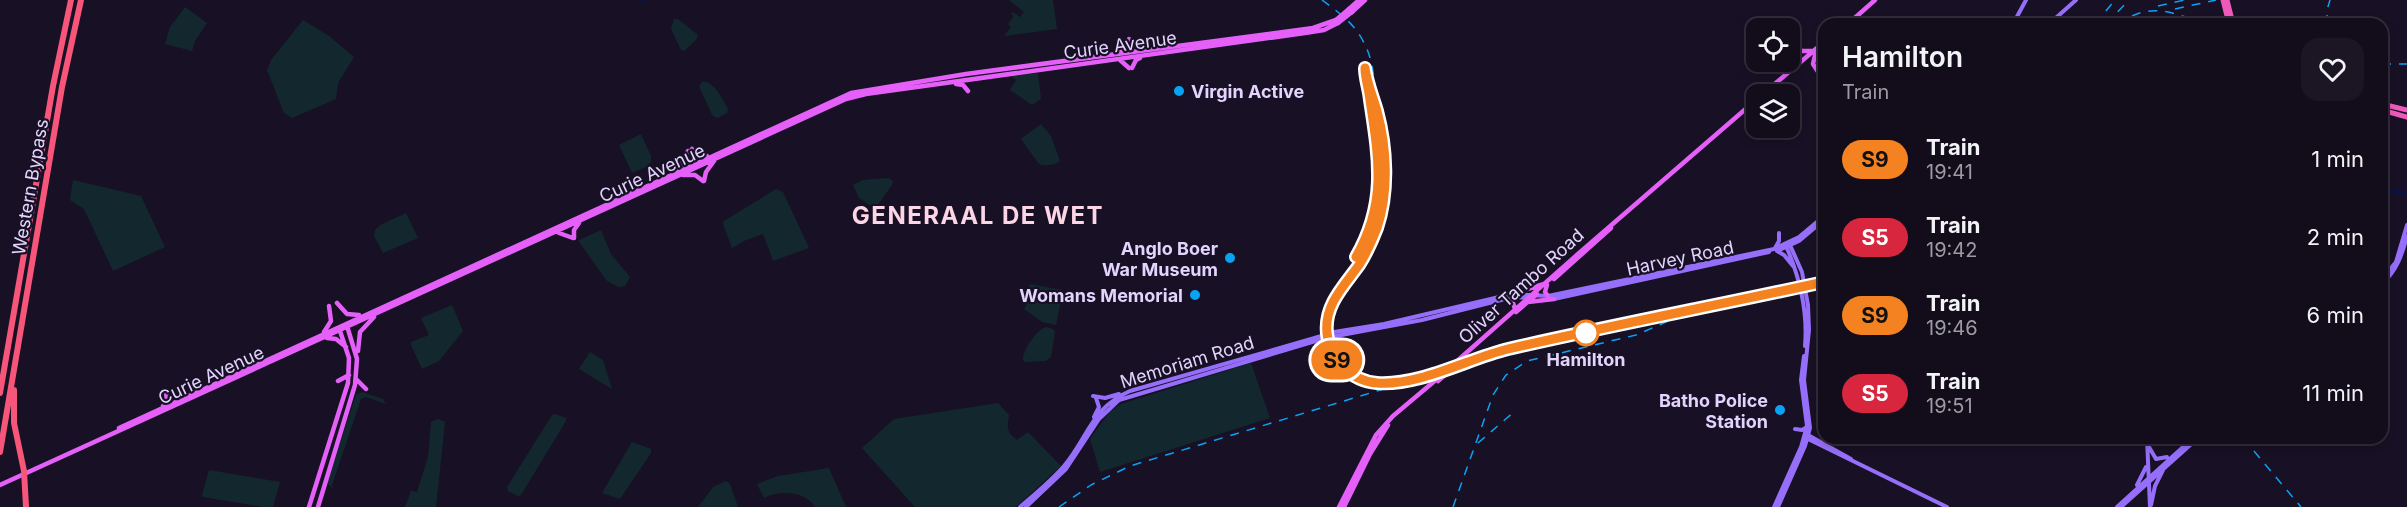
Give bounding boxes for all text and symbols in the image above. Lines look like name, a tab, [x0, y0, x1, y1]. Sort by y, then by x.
map controls	[1746, 18, 1800, 138]
button: locate	[1746, 18, 1800, 72]
street label: Curie Avenue	[1062, 27, 1178, 63]
button: heart	[2301, 38, 2364, 101]
text: Hamilton	[1842, 40, 1963, 74]
text: Train	[1842, 80, 1889, 104]
place label: Virgin Active	[1191, 81, 1304, 102]
marker: Virgin Active	[1172, 84, 1186, 98]
button: layers	[1746, 84, 1800, 138]
street label: Western Bypass	[8, 117, 52, 257]
text: Train	[1926, 134, 1981, 160]
street label: Curie Avenue	[596, 139, 708, 207]
text: 1 min	[2311, 146, 2364, 172]
text: S9	[1861, 147, 1889, 172]
text: 19:41	[1926, 160, 1973, 184]
district label: GENERAAL DE WET	[852, 201, 1104, 230]
text: Train	[1926, 212, 1981, 238]
street label: Oliver Tambo Road	[1454, 224, 1588, 348]
text: 2 min	[2307, 224, 2364, 250]
text: S5	[1861, 225, 1889, 250]
street label: Harvey Road	[1624, 236, 1736, 280]
place label: Anglo Boer War Museum	[1102, 238, 1218, 280]
text: 19:42	[1926, 238, 1977, 262]
marker: Anglo Boer War Museum	[1223, 251, 1237, 265]
place label: Womans Memorial	[1019, 285, 1183, 306]
marker: Womans Memorial	[1188, 288, 1202, 302]
text: Train	[1926, 290, 1981, 316]
text: 6 min	[2307, 302, 2364, 328]
text: S9	[1861, 303, 1889, 328]
text: 19:46	[1926, 316, 1978, 340]
marker: Hamilton	[1573, 320, 1599, 346]
street label: Memoriam Road	[1117, 332, 1257, 392]
line badge: S9	[1310, 340, 1364, 380]
street label: Curie Avenue	[155, 341, 267, 409]
text: S9	[1323, 348, 1351, 373]
place label: Hamilton	[1546, 349, 1626, 370]
text: Train	[1926, 368, 1981, 394]
text: 11 min	[2302, 380, 2364, 406]
text: S5	[1861, 381, 1889, 406]
place label: Batho Police Station	[1659, 390, 1768, 432]
text: 19:51	[1926, 394, 1973, 418]
marker: Batho Police Station	[1773, 403, 1787, 417]

